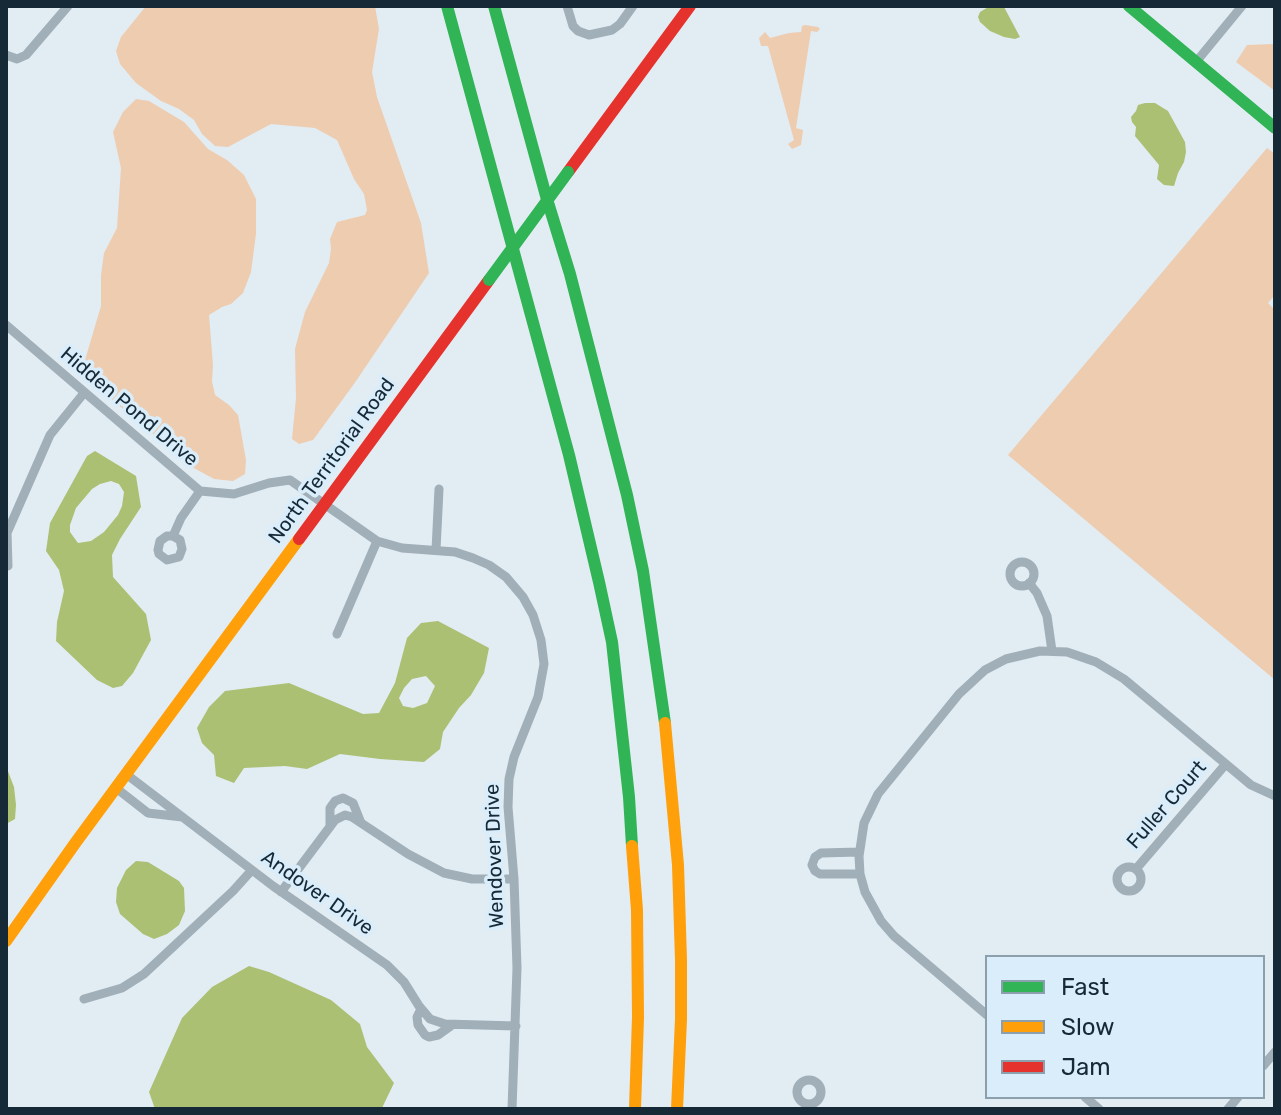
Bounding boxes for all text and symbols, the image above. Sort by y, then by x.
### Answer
street label: Hidden Pond Drive [55,342,203,472]
street label: North Territorial Road [264,374,400,548]
street label: Fuller Court [1122,756,1212,854]
street label: Wendover Drive [480,783,510,929]
street label: Andover Drive [256,846,378,940]
legend [985,955,1265,1099]
text: Fast [1061,973,1109,1001]
text: Slow [1061,1013,1114,1041]
text: Jam [1061,1053,1111,1081]

